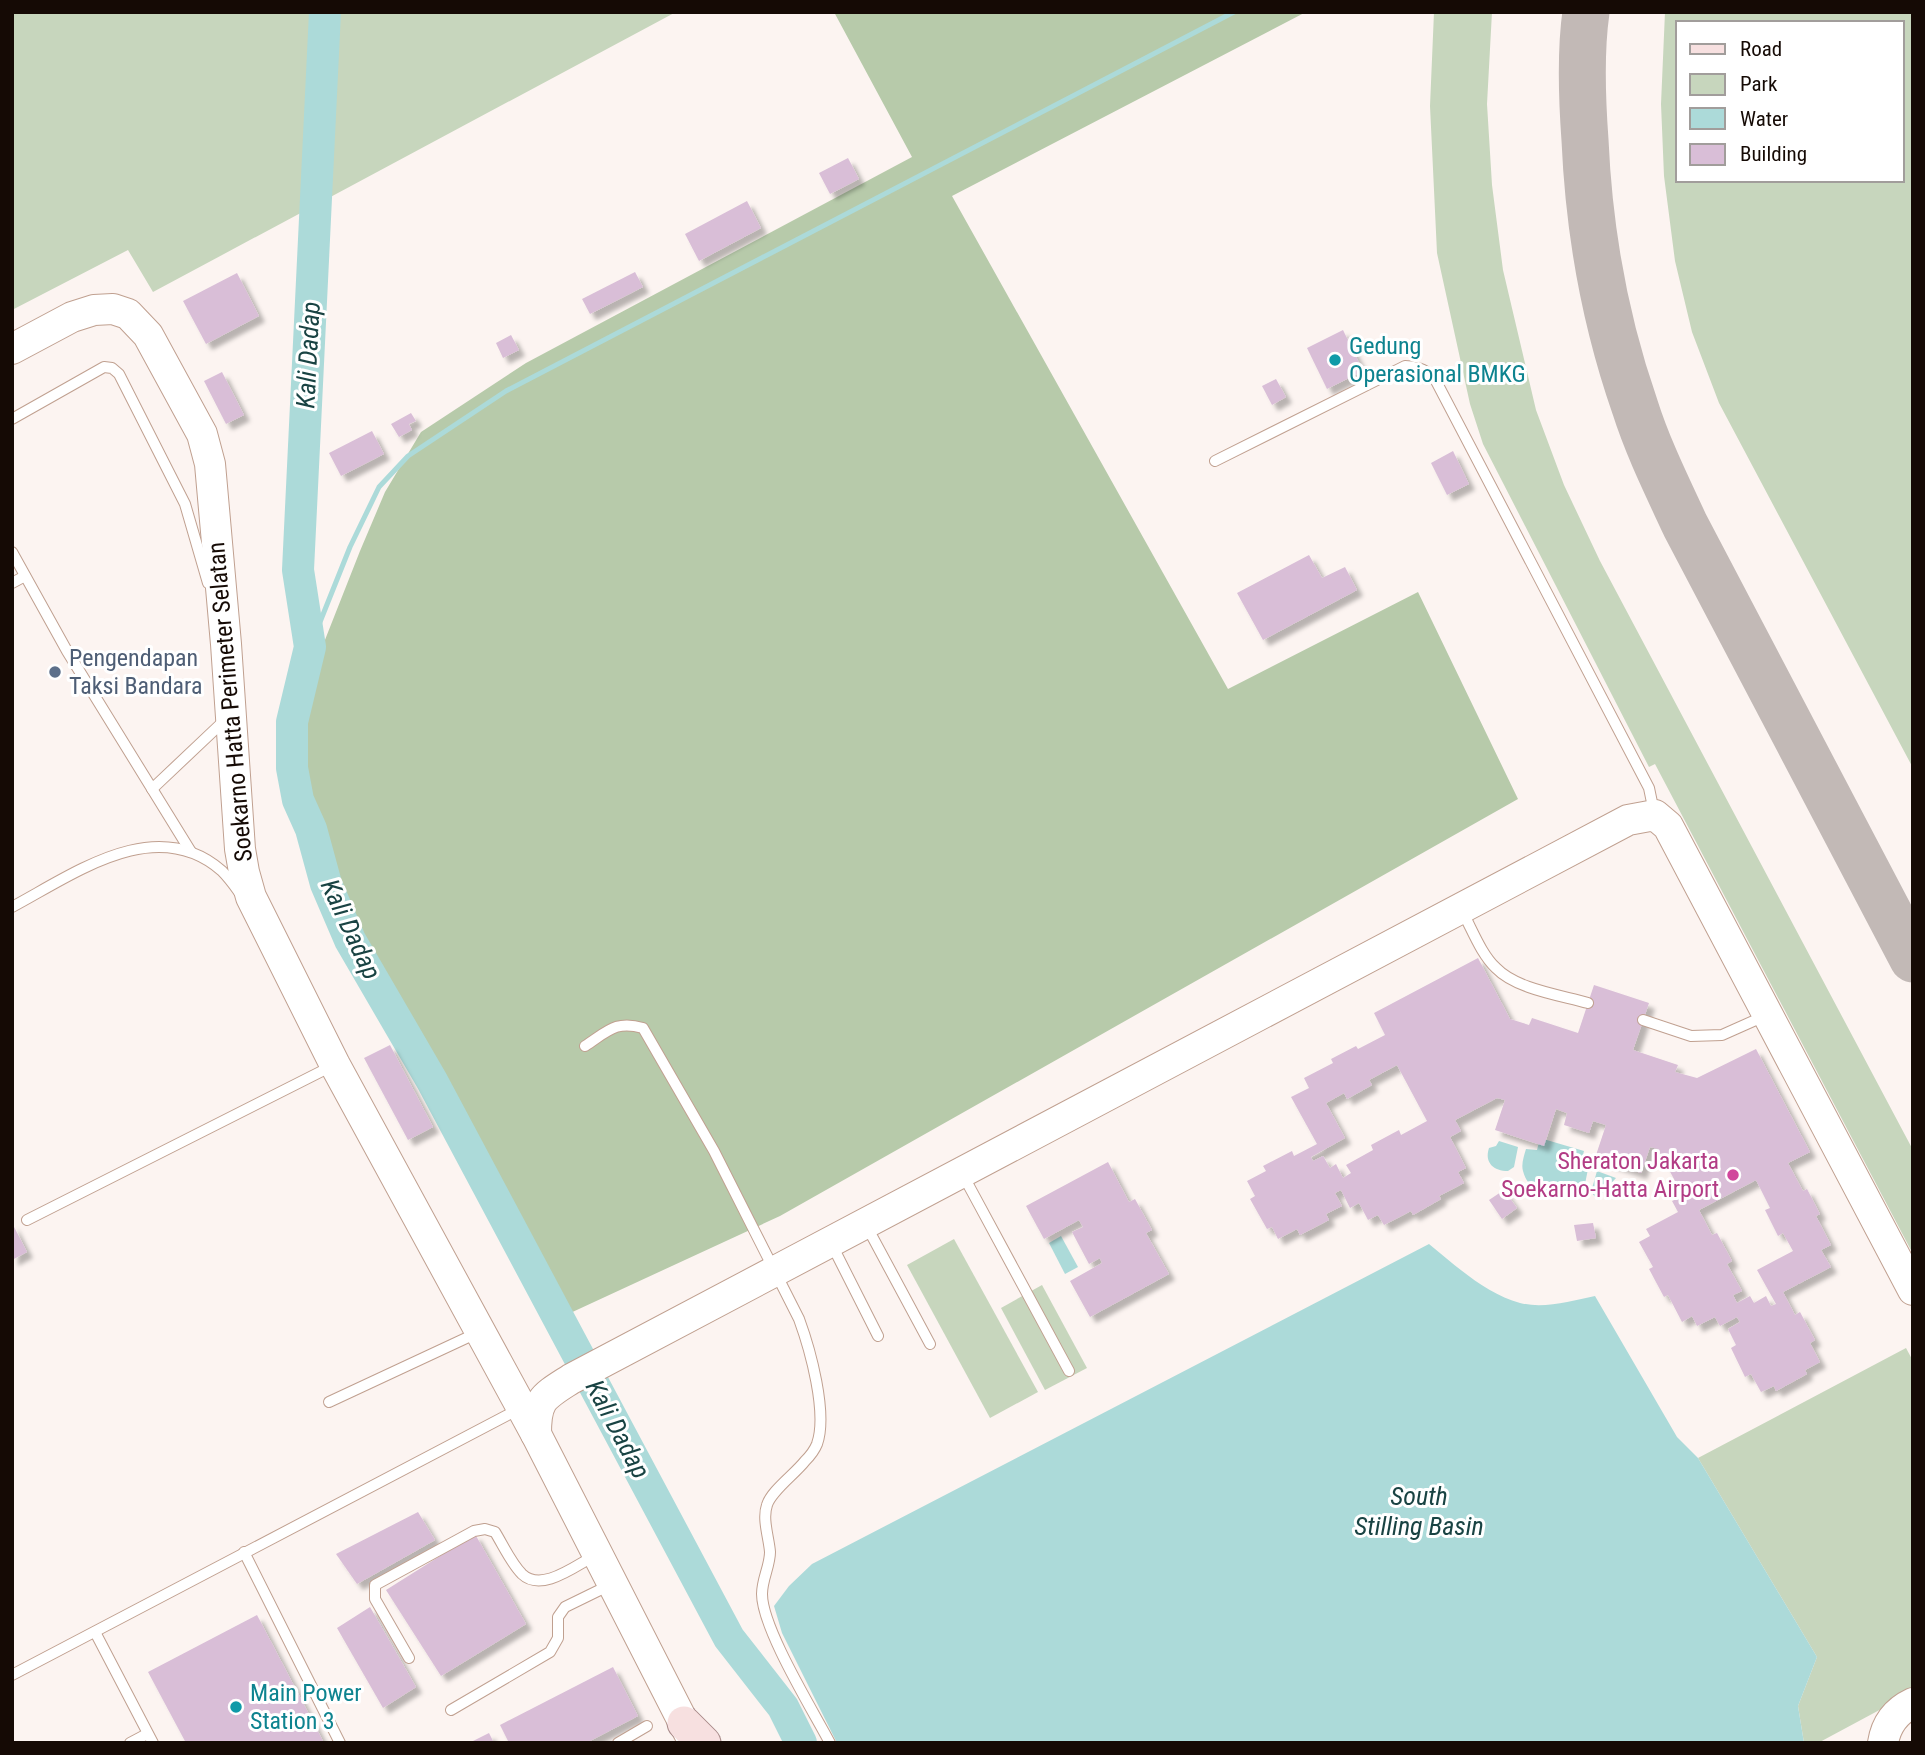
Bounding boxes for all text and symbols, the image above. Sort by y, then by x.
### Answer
legend [1676,21,1904,182]
text: Road [1740,37,1782,61]
text: Park [1740,72,1778,96]
text: Water [1740,107,1788,131]
text: Building [1740,142,1807,166]
water label: Kali Dadap [290,301,326,409]
place label: Gedung Operasional BMKG [1349,332,1526,388]
marker: Gedung Operasional BMKG [1327,352,1343,368]
street label: Soekarno Hatta Perimeter Selatan [202,541,258,863]
place label: Pengendapan Taksi Bandara [69,644,202,700]
marker: Pengendapan Taksi Bandara [47,664,63,680]
water label: Kali Dadap [315,874,387,984]
place label: Sheraton Jakarta Soekarno-Hatta Airport [1501,1147,1719,1203]
marker: Sheraton Jakarta Soekarno-Hatta Airport [1725,1167,1741,1183]
water label: Kali Dadap [580,1375,656,1483]
water label: South Stilling Basin [1354,1481,1484,1541]
place label: Main Power Station 3 [250,1679,362,1735]
marker: Main Power Station 3 [228,1699,244,1715]

